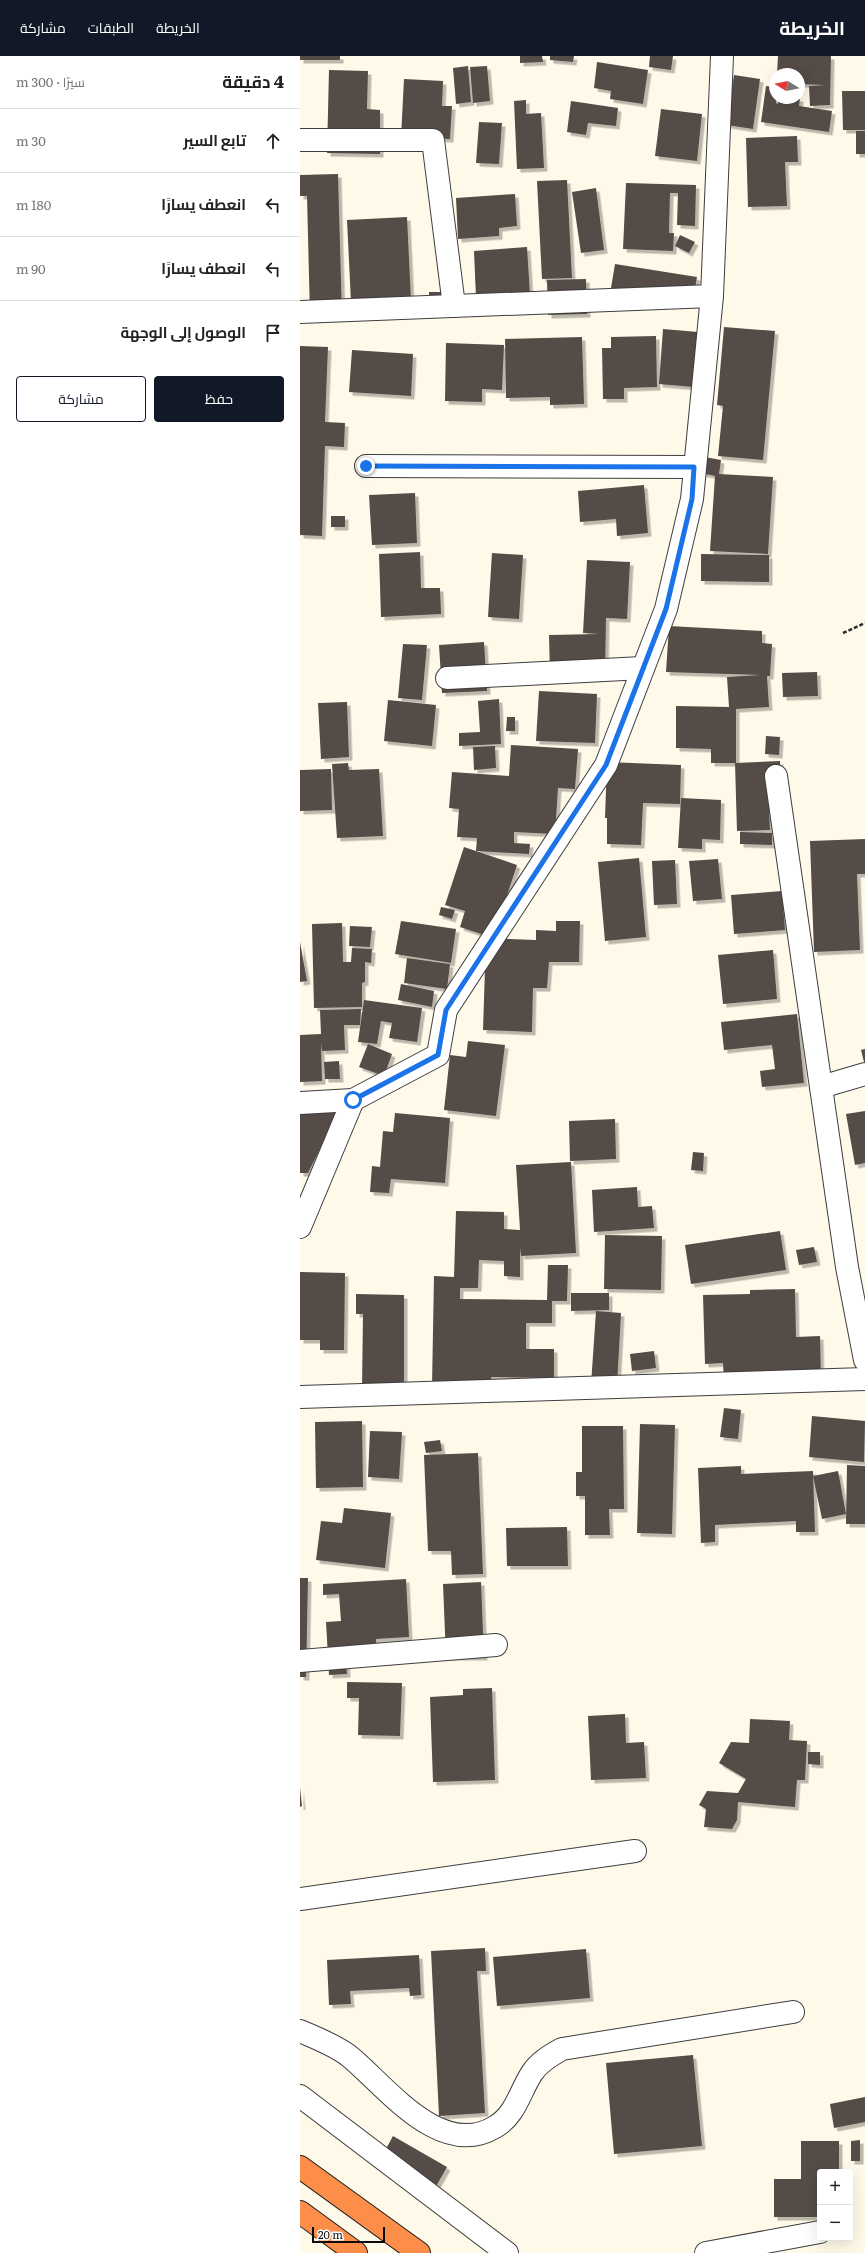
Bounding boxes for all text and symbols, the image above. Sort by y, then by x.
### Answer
text: الخريطة [779,13,845,41]
text: مشاركة [20,17,66,37]
text: الطبقات [88,17,134,37]
text: الخريطة [156,17,200,37]
text: 4 دقيقة [222,68,284,93]
north arrow [769,68,805,104]
text: سيرًا · 300 m [16,72,85,91]
text: تابع السير [183,128,246,151]
icon: ahead [262,130,284,152]
text: 30 m [16,131,46,150]
text: انعطف يسارًا [161,192,246,215]
icon: left [262,194,284,216]
text: 180 m [16,195,51,214]
text: انعطف يسارًا [161,256,246,279]
icon: left [262,258,284,280]
text: 90 m [16,259,46,278]
text: الوصول إلى الوجهة [120,320,246,343]
icon: arrive [262,322,284,344]
button: مشاركة [16,376,146,422]
button: حفظ [154,376,284,422]
route end [357,457,375,475]
route start [344,1091,362,1109]
map controls [817,2169,853,2241]
button: + [817,2169,853,2205]
button: − [817,2205,853,2241]
scale bar [312,2225,385,2244]
text: 20 m [318,2226,343,2242]

